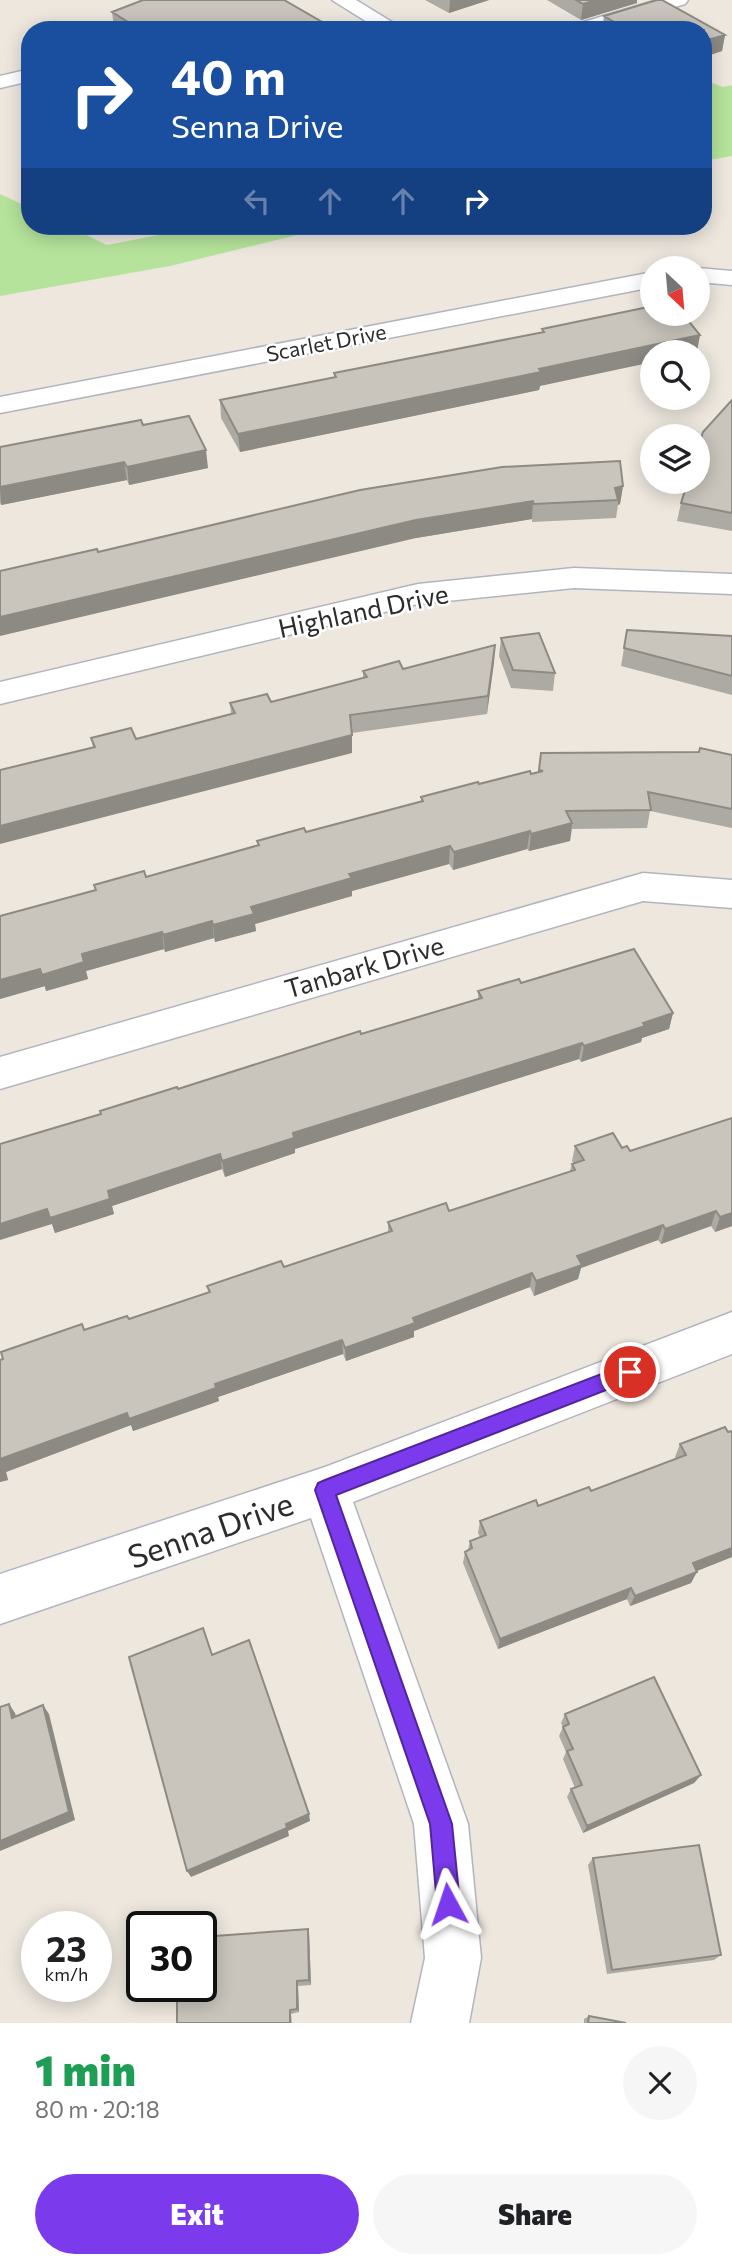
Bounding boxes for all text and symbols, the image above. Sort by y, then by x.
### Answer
text: 40 m [171,45,286,105]
icon: right [56,49,147,140]
text: Senna Drive [171,105,344,145]
icon: left [238,182,276,220]
icon: ahead [311,182,349,220]
icon: ahead [384,182,422,220]
icon: right [457,182,495,220]
north arrow [640,256,710,326]
map controls [640,256,710,494]
street label: Scarlet Drive [264,318,388,366]
button: search [640,340,710,410]
button: layers [640,424,710,494]
street label: Highland Drive [275,577,451,643]
street label: Tanbark Drive [281,928,447,1004]
pin [600,1342,660,1402]
icon: arrive [611,1353,649,1391]
street label: Senna Drive [122,1482,298,1576]
position arrow [411,1867,485,1941]
speed limit sign: 30 [126,1911,217,2002]
text: 23 [46,1926,87,1969]
text: km/h [45,1963,88,1985]
text: 1 min [35,2043,136,2095]
button: close [623,2046,697,2120]
text: 80 m · 20:18 [35,2095,160,2123]
button: Exit [35,2174,359,2254]
button: Share [373,2174,697,2254]

